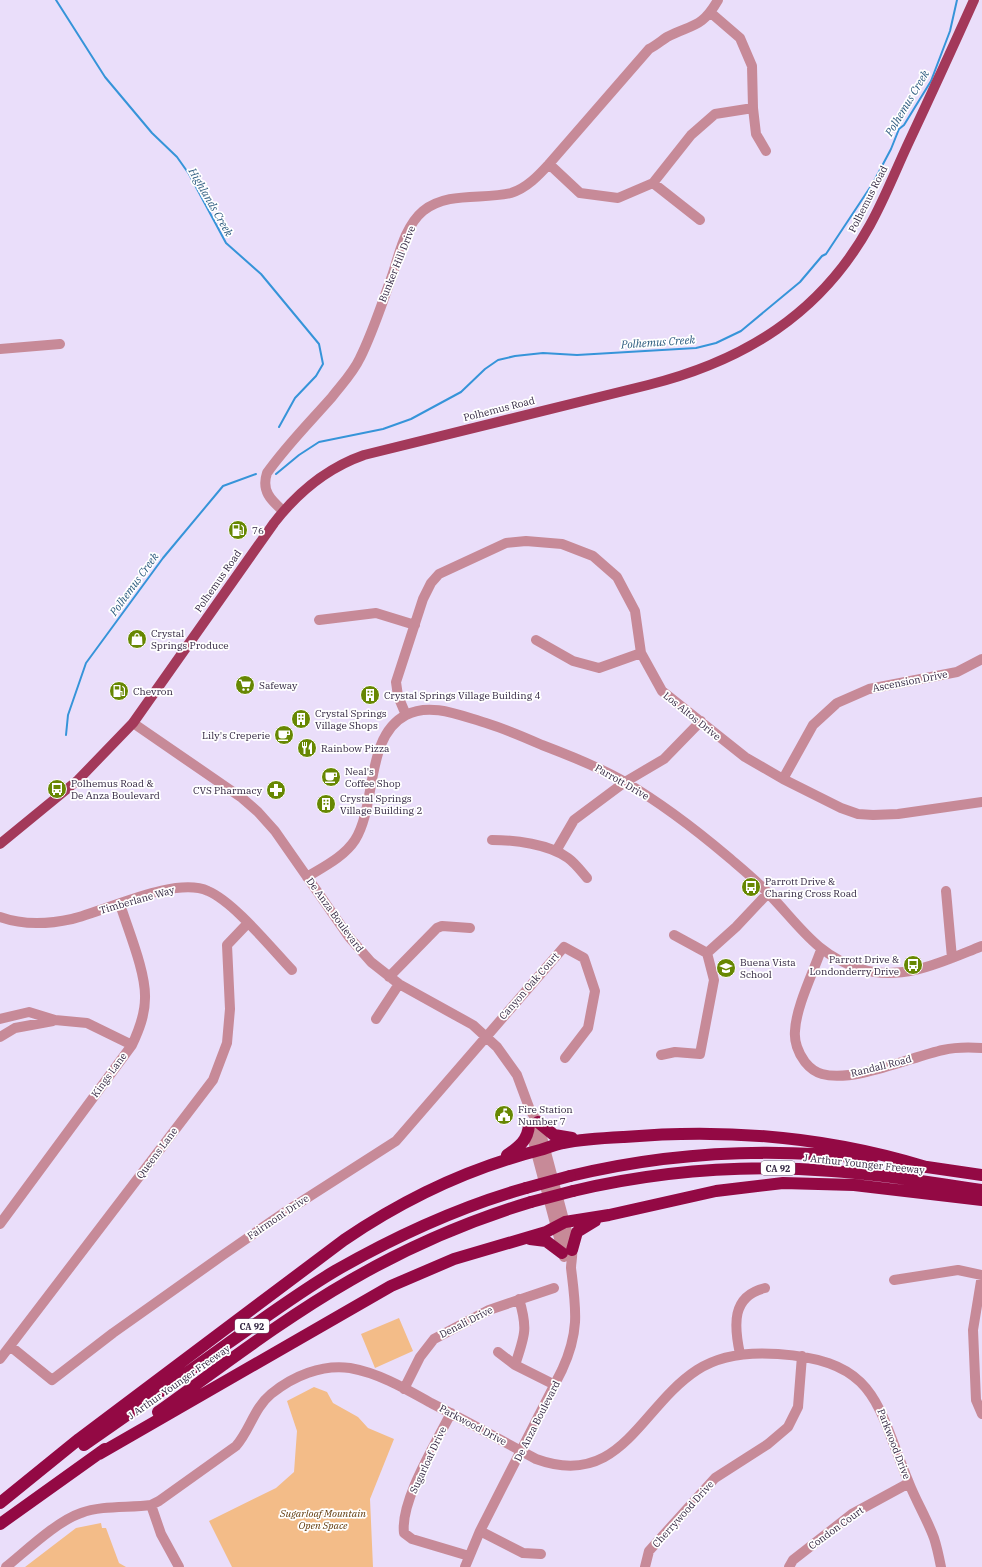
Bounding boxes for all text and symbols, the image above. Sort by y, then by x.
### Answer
water label: Polhemus Creek [881,67,932,139]
street label: Polhemus Road [846,163,890,235]
water label: Highlands Creek [185,164,236,239]
street label: Bunker Hill Drive [376,224,418,304]
water label: Polhemus Creek [619,332,696,352]
street label: Polhemus Road [462,394,536,424]
fuel station icon: 76 [227,519,249,541]
place label: 76 [252,524,264,537]
street label: Polhemus Road [192,547,244,615]
water label: Polhemus Creek [106,550,162,619]
place label: Crystal Springs Produce [151,627,229,652]
shop icon: Crystal Springs Produce [126,628,148,650]
street label: Ascension Drive [871,667,949,695]
supermarket icon: Safeway [234,674,256,696]
place label: Safeway [259,679,298,692]
fuel station icon: Chevron [108,680,130,702]
building icon: Crystal Springs Village Building 4 [359,684,381,706]
place label: Chevron [133,685,173,698]
place label: Crystal Springs Village Building 4 [384,689,540,702]
street label: Los Altos Drive [661,689,723,743]
place label: Crystal Springs Village Shops [315,707,387,732]
building icon: Crystal Springs Village Shops [290,708,312,730]
cafe icon: Lily's Creperie [273,724,295,746]
place label: Lily's Creperie [202,729,270,742]
restaurant icon: Rainbow Pizza [296,737,318,759]
place label: Rainbow Pizza [321,742,390,755]
street label: Parrott Drive [593,761,651,803]
place label: Neal's Coffee Shop [345,765,401,790]
cafe icon: Neal's Coffee Shop [320,766,342,788]
place label: Polhemus Road & De Anza Boulevard [71,777,160,802]
bus stop icon: Polhemus Road & De Anza Boulevard [46,778,68,800]
pharmacy icon: CVS Pharmacy [265,779,287,801]
place label: CVS Pharmacy [193,784,263,797]
place label: Crystal Springs Village Building 2 [340,792,422,817]
building icon: Crystal Springs Village Building 2 [315,793,337,815]
street label: De Anza Boulevard [304,875,366,955]
place label: Parrott Drive & Charing Cross Road [765,875,857,900]
bus stop icon: Parrott Drive & Charing Cross Road [740,876,762,898]
street label: Timberlane Way [98,883,177,917]
street label: Canyon Oak Court [496,949,562,1022]
place label: Parrott Drive & Londonderry Drive [809,953,899,978]
bus stop icon: Parrott Drive & Londonderry Drive [902,954,924,976]
place label: Buena Vista School [740,956,796,981]
school or university icon: Buena Vista School [715,957,737,979]
street label: Kings Lane [88,1050,130,1100]
street label: Randall Road [849,1052,913,1080]
place label: Fire Station Number 7 [518,1103,573,1128]
public building icon: Fire Station Number 7 [493,1104,515,1126]
street label: Queens Lane [134,1125,180,1181]
street label: J Arthur Younger Freeway [803,1151,926,1177]
road number: CA 92 [761,1161,795,1175]
street label: Fairmont Drive [245,1192,311,1242]
street label: Denali Drive [437,1303,495,1341]
road number: CA 92 [235,1319,269,1333]
street label: J Arthur Younger Freeway [125,1341,233,1422]
street label: De Anza Boulevard [511,1378,563,1464]
street label: Parkwood Drive [437,1402,509,1448]
street label: Parkwood Drive [875,1407,913,1481]
street label: Sugarloaf Drive [407,1424,449,1496]
street label: Cherrywood Drive [650,1478,716,1550]
street label: Condon Court [806,1503,867,1552]
park label: Sugarloaf Mountain Open Space [279,1507,366,1532]

